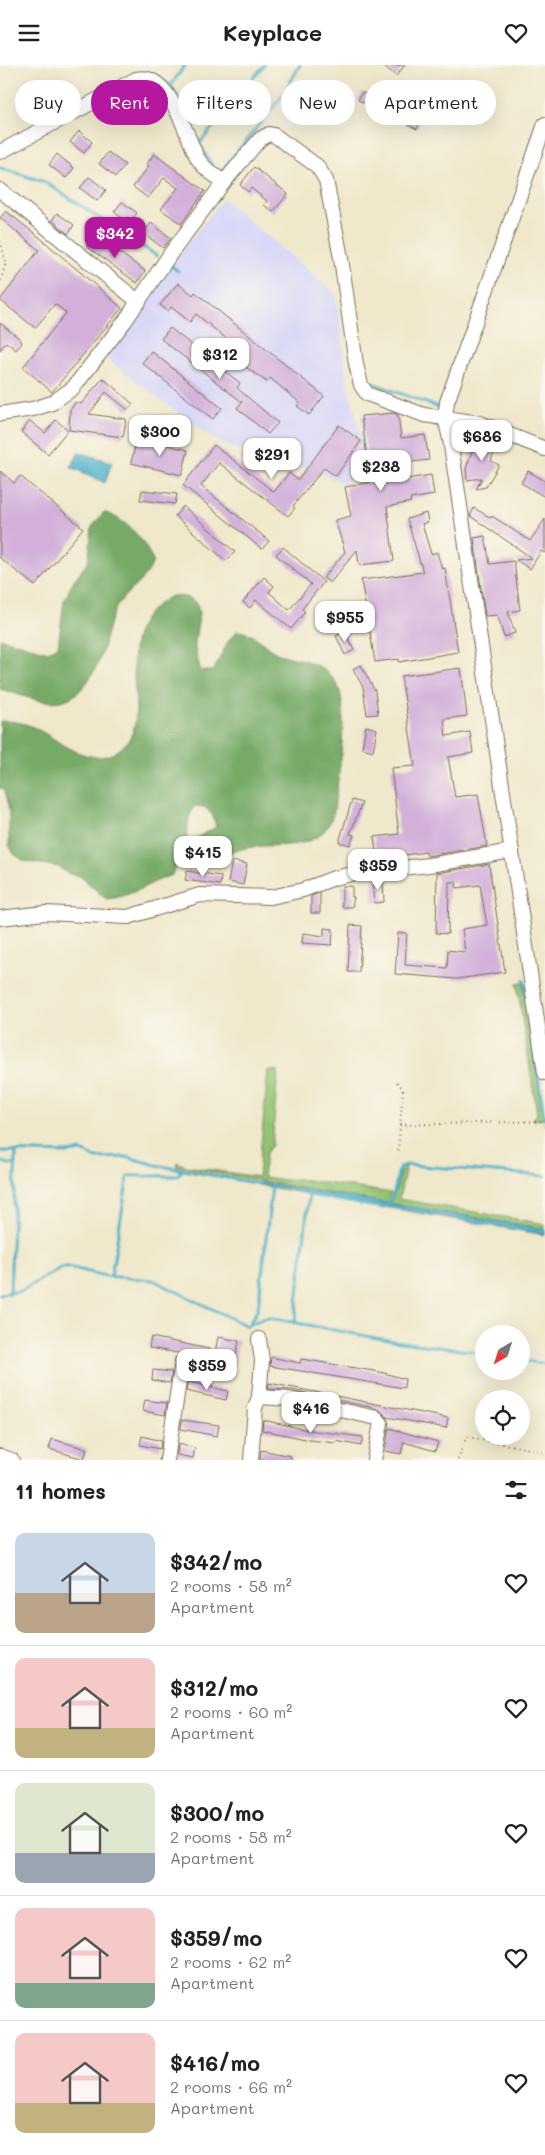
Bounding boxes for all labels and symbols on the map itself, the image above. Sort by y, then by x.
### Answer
pin: $342 [85,217,145,259]
pin: $312 [190,337,250,380]
pin: $300 [130,415,190,457]
pin: $686 [452,419,512,462]
pin: $291 [242,437,302,480]
pin: $238 [351,449,411,492]
pin: $955 [315,601,375,643]
pin: $415 [173,835,233,878]
pin: $359 [348,849,408,891]
north arrow [475,1325,530,1380]
pin: $359 [177,1349,237,1391]
pin: $416 [281,1391,341,1434]

